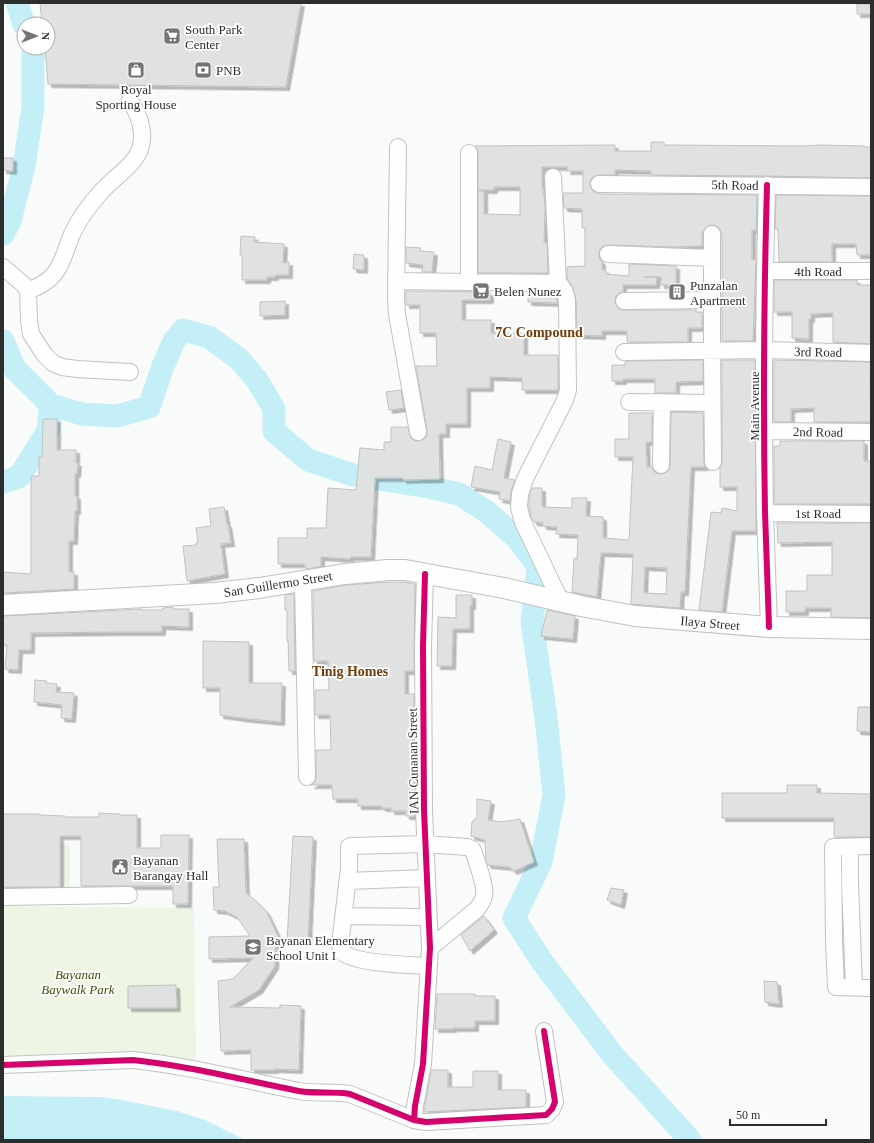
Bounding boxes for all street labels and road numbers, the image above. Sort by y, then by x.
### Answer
street label: 5th Road [711,177,759,193]
street label: 4th Road [794,264,842,279]
street label: 3rd Road [794,344,843,360]
street label: Main Avenue [747,371,762,441]
street label: 2nd Road [793,424,844,440]
street label: 1st Road [795,506,841,521]
street label: San Guillermo Street [223,568,334,600]
street label: Ilaya Street [680,613,741,633]
street label: IAN Cunanan Street [405,707,421,814]

